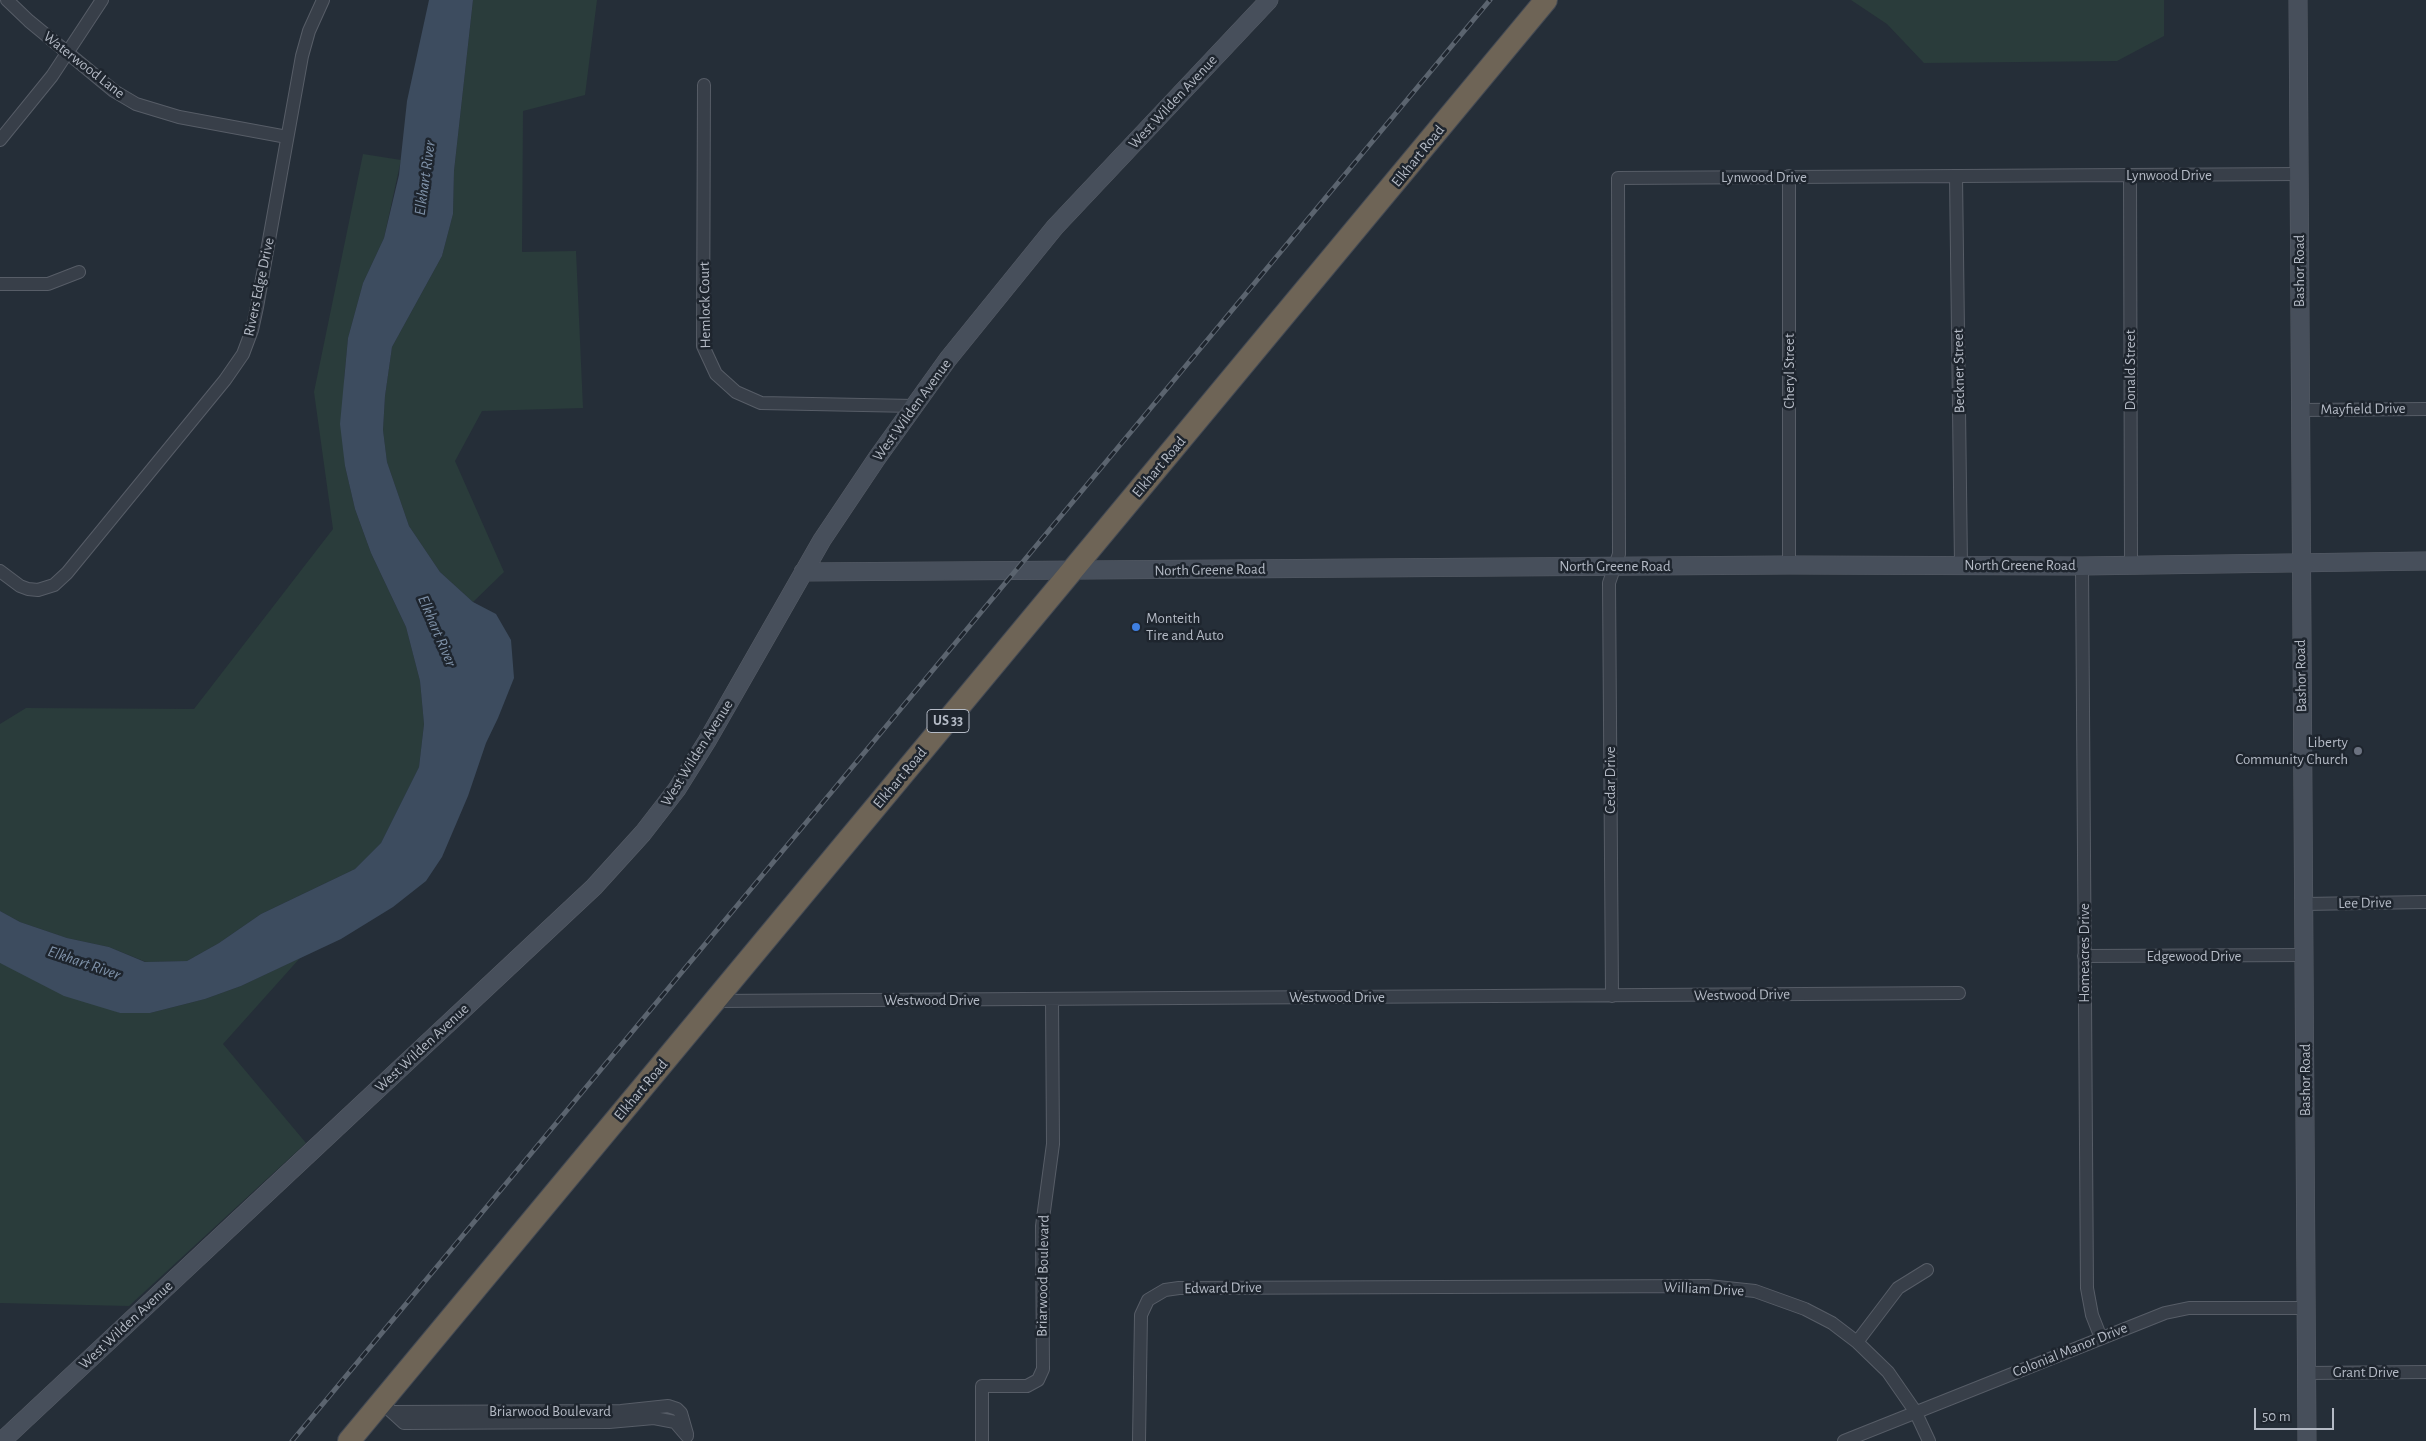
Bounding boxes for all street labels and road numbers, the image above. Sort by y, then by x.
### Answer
street label: Waterwood Lane [40,28,128,102]
street label: West Wilden Avenue [1125,51,1221,153]
street label: Elkhart Road [1388,121,1448,191]
street label: Lynwood Drive [2126,166,2212,184]
street label: Lynwood Drive [1721,168,1807,186]
street label: Bashor Road [2290,235,2308,307]
street label: Rivers Edge Drive [240,236,278,338]
street label: Hemlock Court [695,261,715,349]
street label: Beckner Street [1949,328,1969,414]
street label: Donald Street [2121,330,2139,410]
street label: Cheryl Street [1780,333,1798,409]
street label: West Wilden Avenue [869,355,955,465]
street label: Mayfield Drive [2320,399,2406,419]
street label: Elkhart Road [1128,433,1190,501]
street label: North Greene Road [1964,556,2076,574]
street label: North Greene Road [1559,557,1671,575]
street label: North Greene Road [1154,560,1266,580]
street label: Bashor Road [2291,639,2311,713]
street label: West Wilden Avenue [657,697,737,809]
road number: US 33 [927,709,969,732]
street label: Elkhart Road [869,744,931,812]
street label: Cedar Drive [1601,746,1619,814]
street label: Lee Drive [2338,894,2392,912]
street label: Homeacres Drive [2075,903,2093,1003]
street label: Edgewood Drive [2147,947,2241,965]
street label: Westwood Drive [1694,985,1790,1005]
street label: Westwood Drive [1289,988,1385,1006]
street label: Westwood Drive [884,991,980,1009]
street label: West Wilden Avenue [371,1000,473,1096]
street label: Bashor Road [2296,1044,2314,1116]
street label: Elkhart Road [610,1056,672,1124]
street label: Briarwood Boulevard [1033,1215,1053,1337]
street label: West Wilden Avenue [75,1277,177,1373]
street label: Edward Drive [1184,1278,1262,1298]
street label: William Drive [1663,1278,1745,1300]
street label: Colonial Manor Drive [2010,1319,2130,1381]
street label: Grant Drive [2333,1363,2399,1381]
street label: Briarwood Boulevard [489,1402,611,1420]

